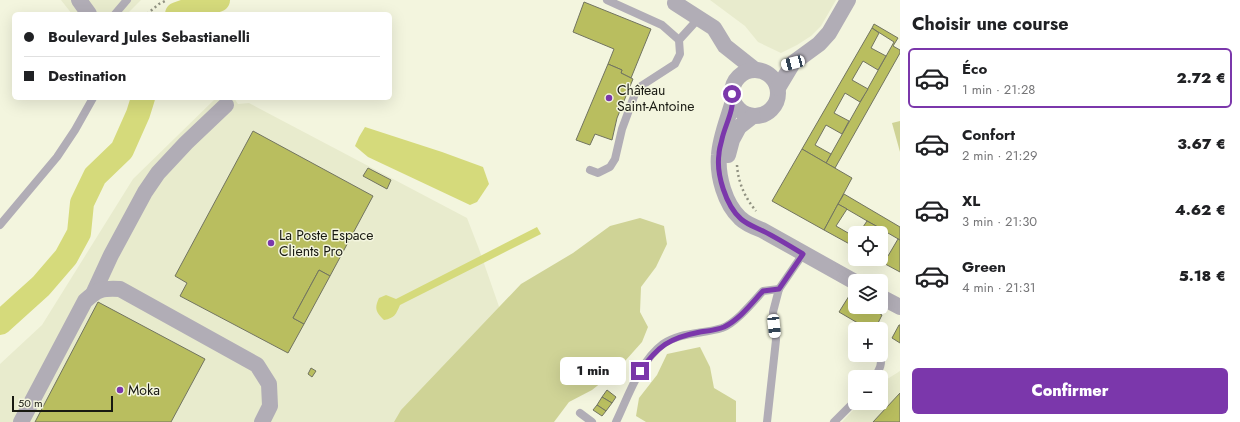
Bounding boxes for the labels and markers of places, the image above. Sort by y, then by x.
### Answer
place label: Château Saint-Antoine [617,80,695,116]
marker: Château Saint-Antoine [604,93,614,103]
place label: La Poste Espace Clients Pro [279,225,374,261]
marker: La Poste Espace Clients Pro [266,238,276,248]
place label: Moka [128,380,160,400]
marker: Moka [115,385,125,395]

